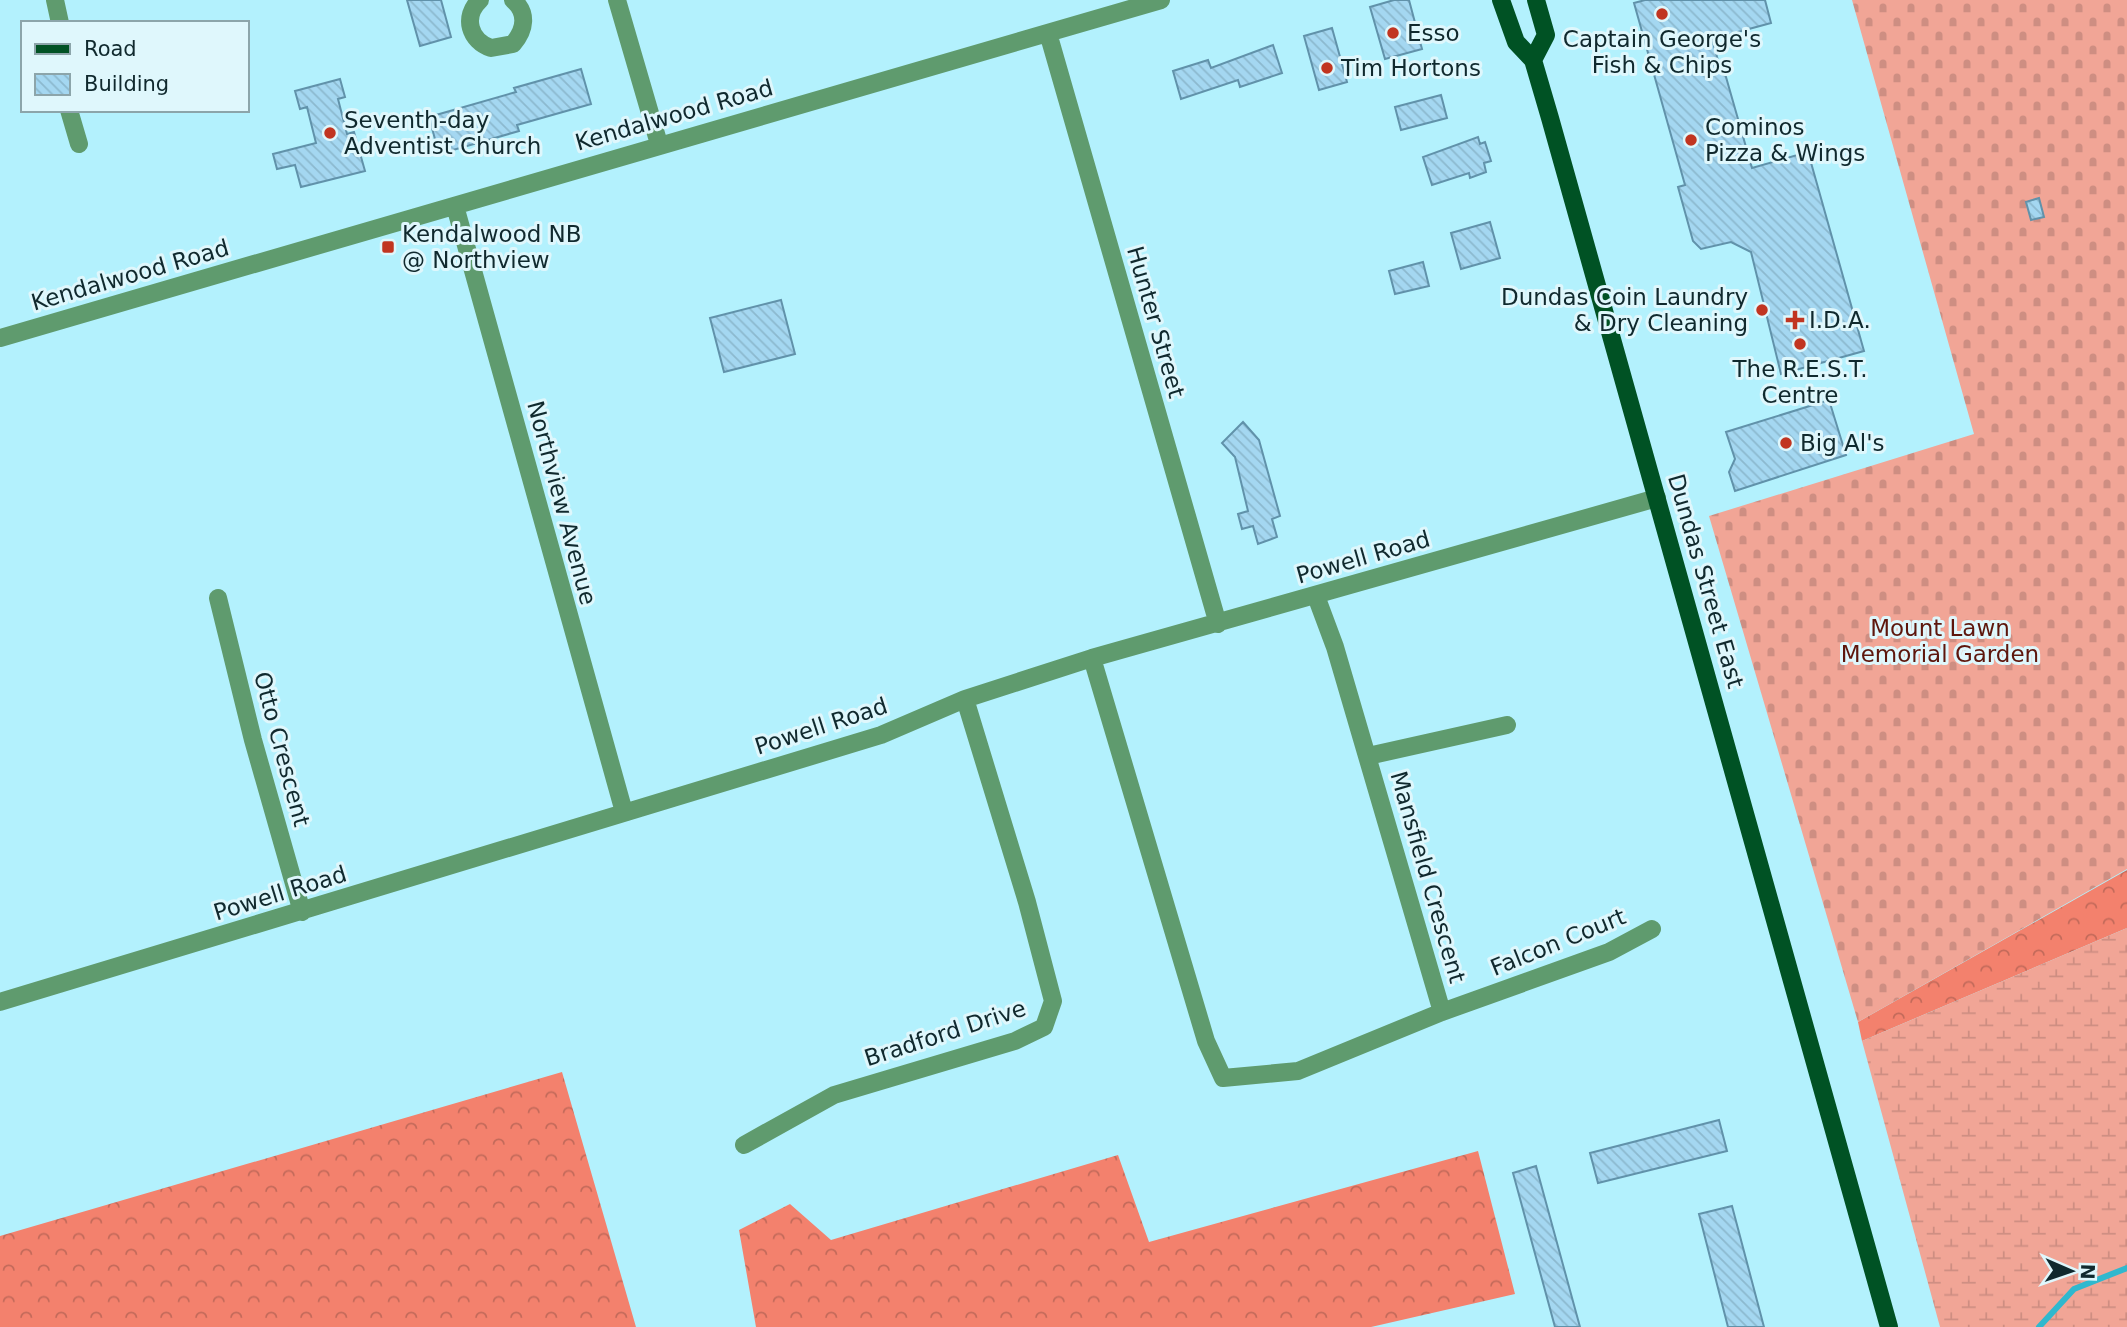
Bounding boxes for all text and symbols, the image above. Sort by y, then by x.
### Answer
marker: Captain George's Fish & Chips [1654,6,1670,22]
place label: Esso [1407,20,1460,46]
legend [21,21,248,112]
marker: Esso [1385,25,1401,41]
place label: Captain George's Fish & Chips [1563,26,1761,78]
text: Road [84,37,137,61]
place label: Tim Hortons [1340,55,1481,81]
marker: Tim Hortons [1319,60,1335,76]
text: Building [84,72,169,96]
street label: Kendalwood Road [572,74,776,156]
place label: Seventh-day Adventist Church [344,107,541,159]
place label: Cominos Pizza & Wings [1705,114,1865,166]
marker: Seventh-day Adventist Church [322,125,338,141]
marker: Cominos Pizza & Wings [1683,132,1699,148]
place label: Kendalwood NB @ Northview [402,221,582,273]
street label: Kendalwood Road [28,234,232,316]
marker: Kendalwood NB @ Northview [380,239,396,255]
street label: Hunter Street [1122,243,1190,401]
place label: Dundas Coin Laundry & Dry Cleaning [1501,284,1748,336]
marker: Dundas Coin Laundry & Dry Cleaning [1754,302,1770,318]
place label: I.D.A. [1809,307,1871,333]
marker: I.D.A. [1787,312,1803,328]
marker: The R.E.S.T. Centre [1792,336,1808,352]
place label: The R.E.S.T. Centre [1732,356,1867,408]
street label: Northview Avenue [522,398,602,608]
place label: Big Al's [1800,430,1885,456]
marker: Big Al's [1778,435,1794,451]
street label: Dundas Street East [1663,471,1749,691]
street label: Powell Road [1293,525,1433,589]
park label: Mount Lawn Memorial Garden [1841,615,2039,667]
street label: Otto Crescent [249,669,315,829]
street label: Powell Road [751,692,891,760]
street label: Mansfield Crescent [1385,768,1471,986]
street label: Powell Road [210,860,350,926]
street label: Falcon Court [1487,903,1629,981]
street label: Bradford Drive [861,995,1029,1071]
north arrow [2036,1236,2106,1306]
text: N [2077,1263,2099,1280]

